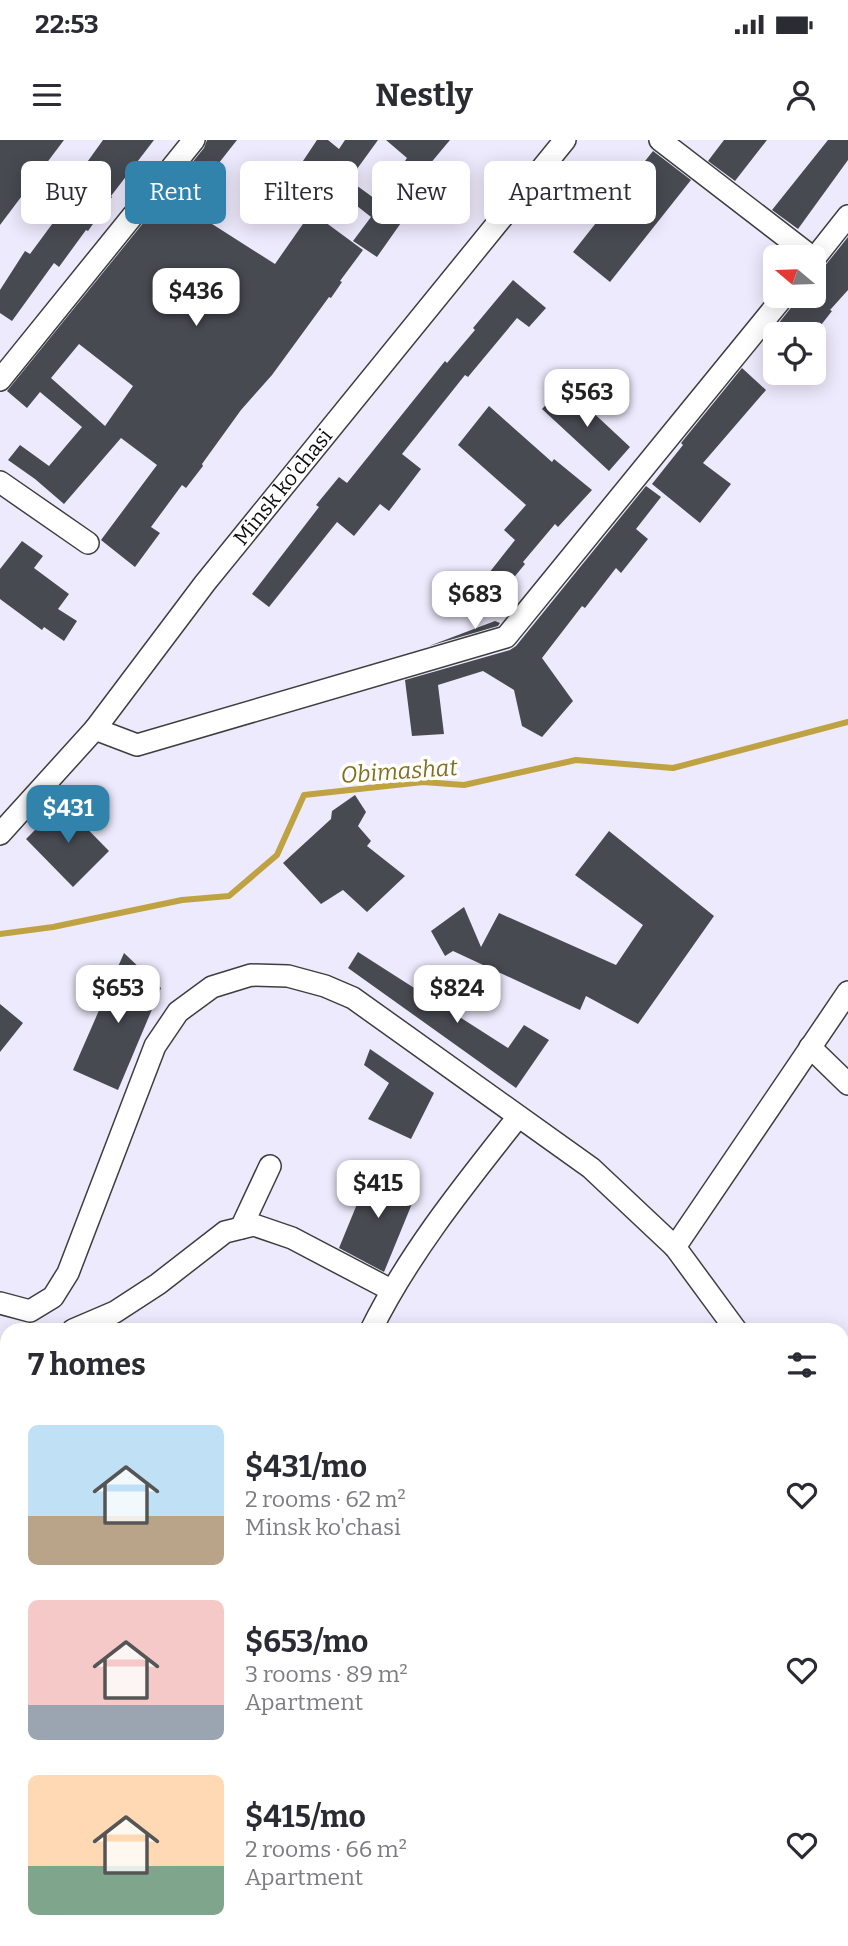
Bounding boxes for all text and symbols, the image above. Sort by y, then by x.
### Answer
text: 22:53 [35,9,99,40]
icon: menu [28,76,66,114]
text: Nestly [375,76,473,114]
icon: person [782,76,820,114]
chip: Buy [21,161,111,224]
chip: Rent [125,161,226,224]
chip: Filters [240,161,358,224]
chip: New [372,161,470,224]
chip: Apartment [484,161,656,224]
north arrow [763,245,826,308]
map controls [763,245,826,385]
pin: $436 [155,268,237,328]
text: $436 [169,277,223,305]
button: locate [763,322,826,385]
pin: $563 [546,370,628,429]
text: $563 [560,378,614,406]
street label: Minsk ko'chasi [228,424,338,551]
pin: $683 [434,572,516,631]
text: $683 [448,580,502,608]
water label: Obimashat [340,753,459,789]
pin: $431 [27,786,109,845]
text: $431 [42,794,94,822]
pin: $653 [77,966,159,1025]
pin: $824 [416,966,498,1025]
text: $653 [92,974,144,1002]
text: $824 [430,974,484,1002]
pin: $415 [337,1160,419,1220]
text: $415 [353,1169,403,1197]
icon: filters [783,1346,821,1384]
text: 7 homes [28,1347,146,1383]
text: $431/mo [245,1449,367,1485]
icon: home [84,1453,168,1537]
icon: heart [783,1476,821,1514]
text: 2 rooms · 62 m² [245,1485,406,1513]
text: Minsk ko'chasi [245,1513,401,1541]
text: $653/mo [245,1624,368,1660]
icon: home [84,1628,168,1712]
icon: heart [783,1651,821,1689]
text: 3 rooms · 89 m² [245,1660,408,1688]
text: Apartment [245,1688,363,1716]
text: $415/mo [245,1799,366,1835]
icon: home [84,1803,168,1887]
icon: heart [783,1826,821,1864]
text: 2 rooms · 66 m² [245,1835,407,1863]
text: Apartment [245,1863,363,1891]

